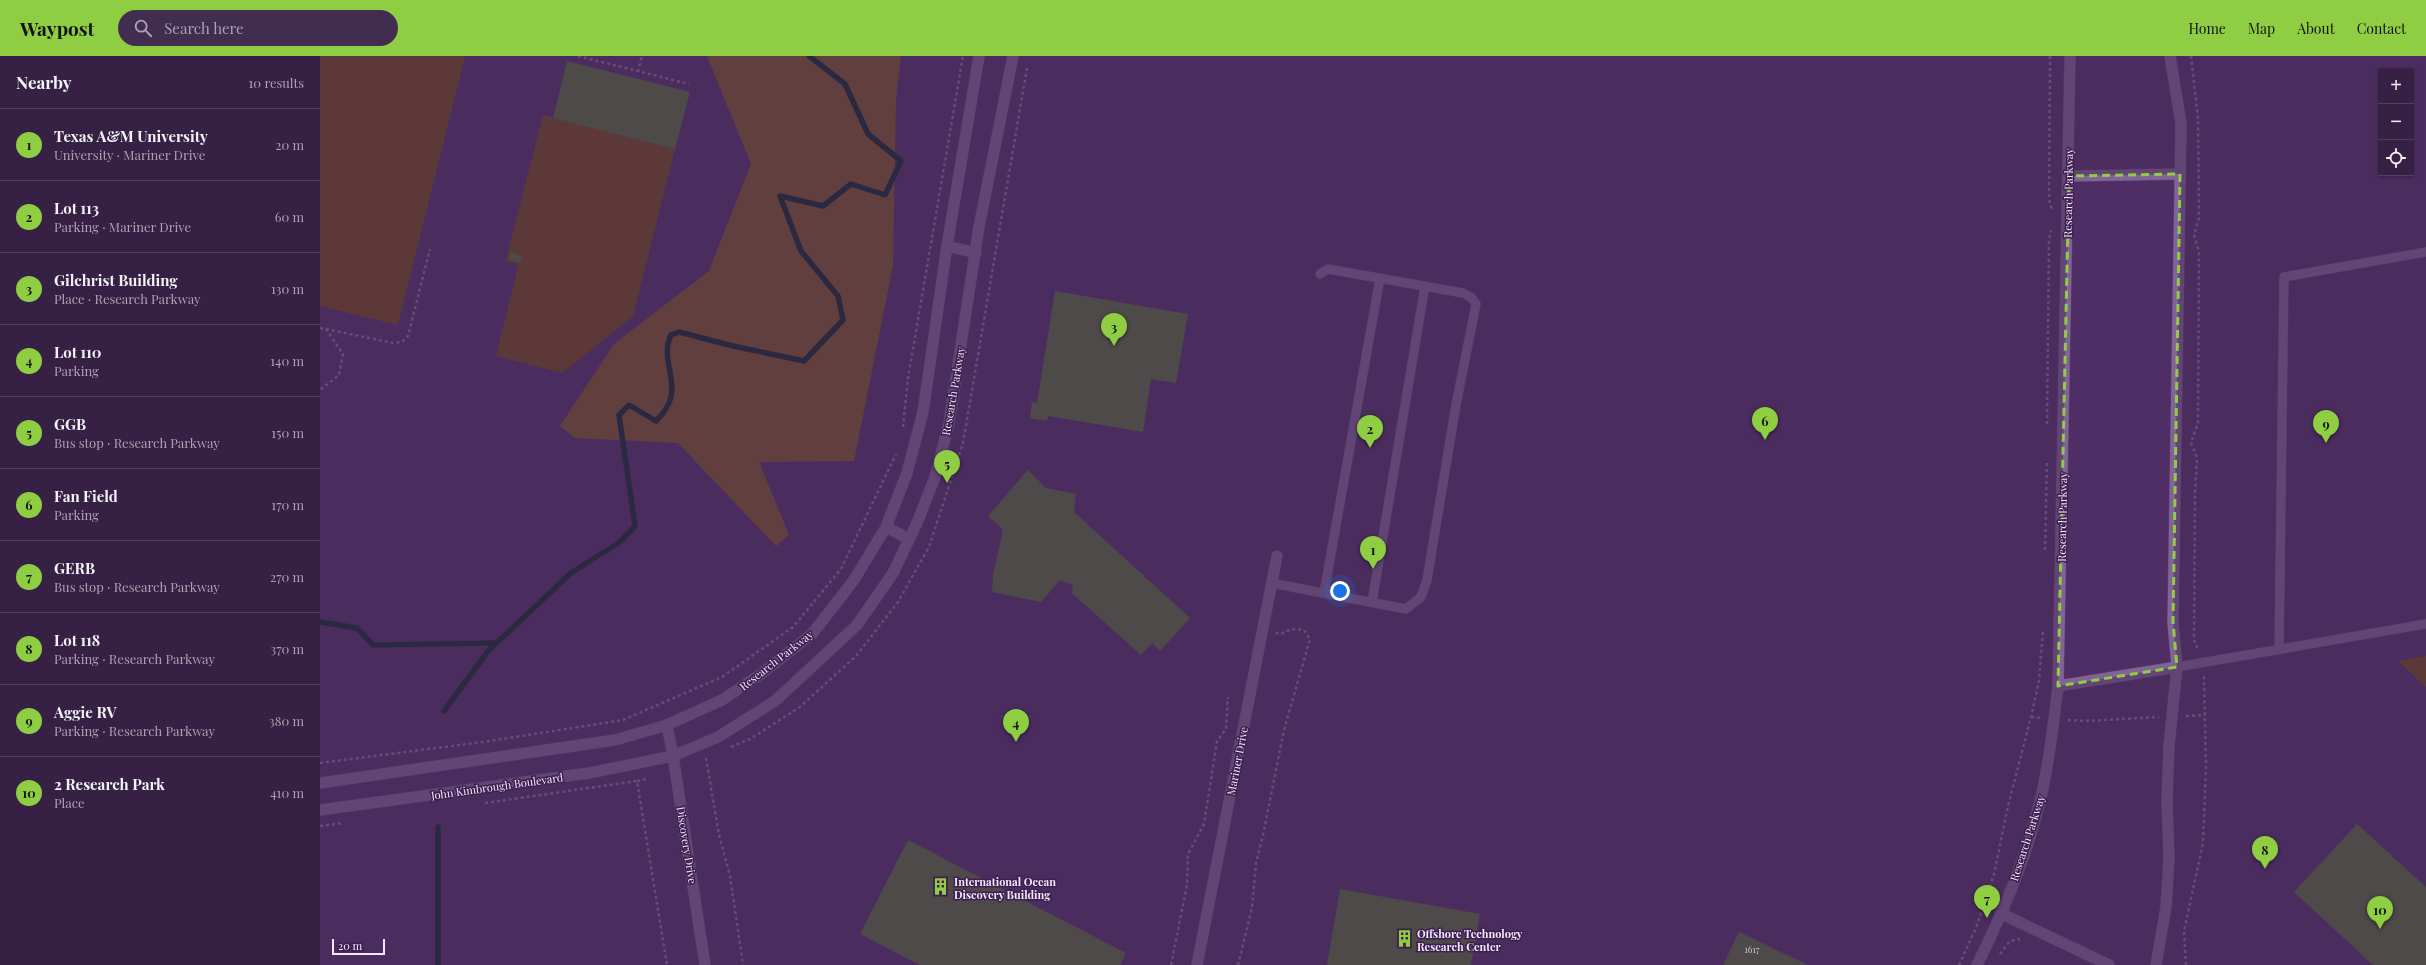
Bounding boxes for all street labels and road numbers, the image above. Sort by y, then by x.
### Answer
street label: Research Parkway [2060,148,2076,238]
street label: Research Parkway [938,345,968,437]
street label: Research Parkway [2054,472,2070,562]
street label: Research Parkway [736,626,816,694]
street label: Mariner Drive [1223,725,1251,797]
street label: John Kimbrough Boulevard [429,769,565,803]
street label: Research Parkway [2006,793,2048,883]
street label: Discovery Drive [673,805,701,885]

